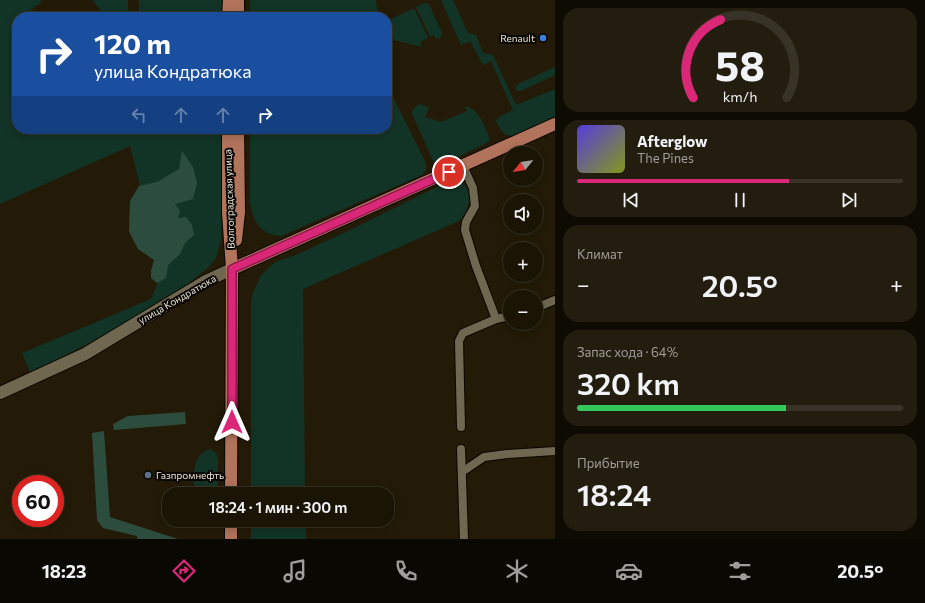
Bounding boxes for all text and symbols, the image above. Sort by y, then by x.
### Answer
text: 120 m [94,26,171,60]
icon: right [28,28,80,80]
place label: Renault [500,32,535,44]
marker: Renault [538,33,548,43]
text: 58 [715,39,765,90]
text: улица Кондратюка [94,60,252,82]
text: km/h [723,87,757,105]
icon: left [128,104,150,126]
icon: ahead [170,104,192,126]
icon: ahead [212,104,234,126]
icon: right [254,104,276,126]
text: Afterglow [637,132,707,150]
north arrow [503,146,543,186]
map controls [503,146,543,330]
street label: Волгоградская улица [221,149,237,249]
text: The Pines [637,150,694,166]
pin [432,155,466,189]
icon: arrive [438,161,460,183]
icon: previous [620,189,642,211]
icon: pause [729,189,751,211]
icon: next [838,189,860,211]
button: sound [503,194,543,234]
button: + [503,242,543,282]
text: Климат [577,246,623,262]
text: 20.5° [702,266,778,303]
text: − [577,271,590,298]
text: + [890,271,903,298]
street label: улица Кондратюка [136,272,218,326]
button: − [503,290,543,330]
text: Запас хода · 64% [577,344,678,360]
text: 320 km [577,364,680,401]
position arrow [211,401,253,443]
text: Прибытие [577,455,640,471]
place label: Газпромнефть [156,469,224,481]
marker: Газпромнефть [143,470,153,480]
speed limit sign: 60 [12,475,64,527]
text: 18:24 [577,475,651,512]
text: 18:24 · 1 мин · 300 m [209,498,347,516]
icon: directions [170,557,198,585]
icon: music [281,557,309,585]
icon: phone [392,557,420,585]
icon: climate [503,557,531,585]
icon: car [615,557,643,585]
icon: filters [726,557,754,585]
text: 18:23 [42,560,86,582]
text: 20.5° [837,560,883,582]

